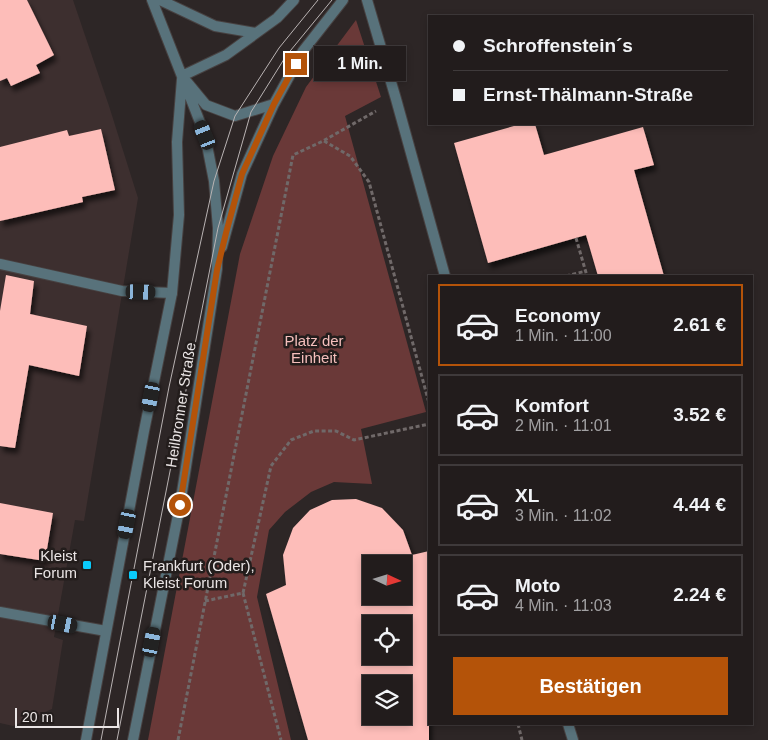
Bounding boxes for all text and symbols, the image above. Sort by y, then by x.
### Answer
text: Schroffenstein´s [483,35,633,56]
callout: 1 Min. [314,46,406,82]
route end [285,53,307,75]
text: 1 Min. [337,55,383,72]
text: Ernst-Thälmann-Straße [483,84,693,105]
car [192,118,217,152]
car [125,284,156,300]
icon: car [455,303,500,348]
text: Economy [515,305,601,326]
text: 2.61 € [673,314,726,335]
text: 1 Min. · 11:00 [515,327,612,344]
park label: Platz der Einheit [284,332,344,366]
street label: Heilbronner Straße [162,341,199,469]
car [140,381,161,413]
icon: car [455,393,500,438]
text: Komfort [515,395,589,416]
text: 3.52 € [673,404,726,425]
text: 2 Min. · 11:01 [515,417,612,434]
icon: car [455,483,500,528]
text: XL [515,485,539,506]
route start [169,494,191,516]
text: 4.44 € [673,494,726,515]
text: 3 Min. · 11:02 [515,507,612,524]
car [116,508,137,540]
place label: Kleist Forum [34,547,78,581]
north arrow [362,555,412,605]
map controls [362,555,412,725]
place label: Frankfurt (Oder), Kleist Forum [143,557,255,591]
marker: Kleist Forum [81,559,93,571]
marker: Frankfurt (Oder), Kleist Forum [127,569,139,581]
icon: car [455,573,500,618]
text: Moto [515,575,560,596]
text: 2.24 € [673,584,726,605]
text: 4 Min. · 11:03 [515,597,612,614]
car [46,614,79,634]
button: locate [362,615,412,665]
car [141,626,162,658]
button: Bestätigen [453,657,728,715]
button: layers [362,675,412,725]
scale bar [15,705,119,728]
text: 20 m [22,709,53,725]

